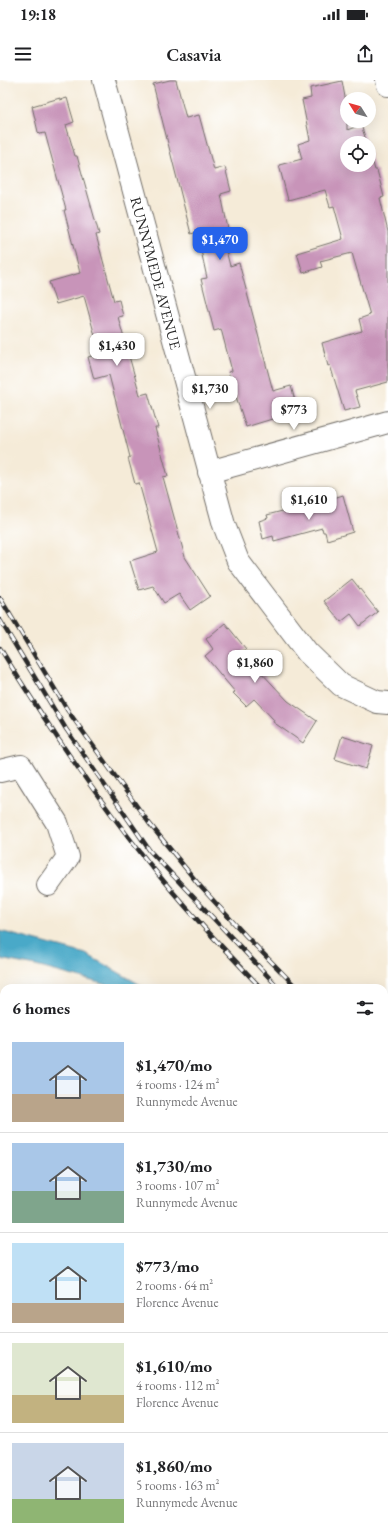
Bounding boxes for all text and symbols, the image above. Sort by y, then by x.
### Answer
text: 19:18 [20,5,56,24]
icon: menu [12,43,34,65]
text: Casavia [167,43,221,66]
icon: share [354,43,376,65]
north arrow [340,92,376,128]
map controls [340,92,376,172]
button: locate [340,136,376,172]
street label: RUNNYMEDE AVENUE [126,195,186,352]
pin: $1,470 [187,227,253,261]
text: $1,470 [202,231,238,248]
pin: $1,430 [84,333,150,367]
text: $1,430 [99,337,135,354]
pin: $1,730 [177,376,243,410]
text: $1,730 [192,380,228,397]
pin: $773 [270,397,318,431]
text: $773 [281,401,307,418]
pin: $1,610 [276,487,342,521]
text: $1,610 [291,491,327,508]
pin: $1,860 [222,650,288,684]
text: $1,860 [237,654,273,671]
text: 6 homes [12,997,70,1019]
icon: filters [354,997,376,1019]
text: $1,470/mo [136,1054,212,1076]
icon: home [44,1058,92,1106]
text: 4 rooms · 124 m² [136,1076,220,1093]
text: Runnymede Avenue [136,1093,238,1110]
text: $1,730/mo [136,1155,212,1177]
icon: home [44,1159,92,1207]
text: 3 rooms · 107 m² [136,1177,220,1194]
text: Runnymede Avenue [136,1194,238,1211]
text: $773/mo [136,1255,199,1277]
icon: home [44,1259,92,1307]
text: 2 rooms · 64 m² [136,1277,213,1294]
text: Florence Avenue [136,1294,219,1311]
text: $1,610/mo [136,1355,212,1377]
icon: home [44,1359,92,1407]
text: 4 rooms · 112 m² [136,1377,220,1394]
text: Florence Avenue [136,1394,219,1411]
text: $1,860/mo [136,1455,212,1477]
icon: home [44,1459,92,1507]
text: 5 rooms · 163 m² [136,1477,220,1494]
text: Runnymede Avenue [136,1494,238,1511]

